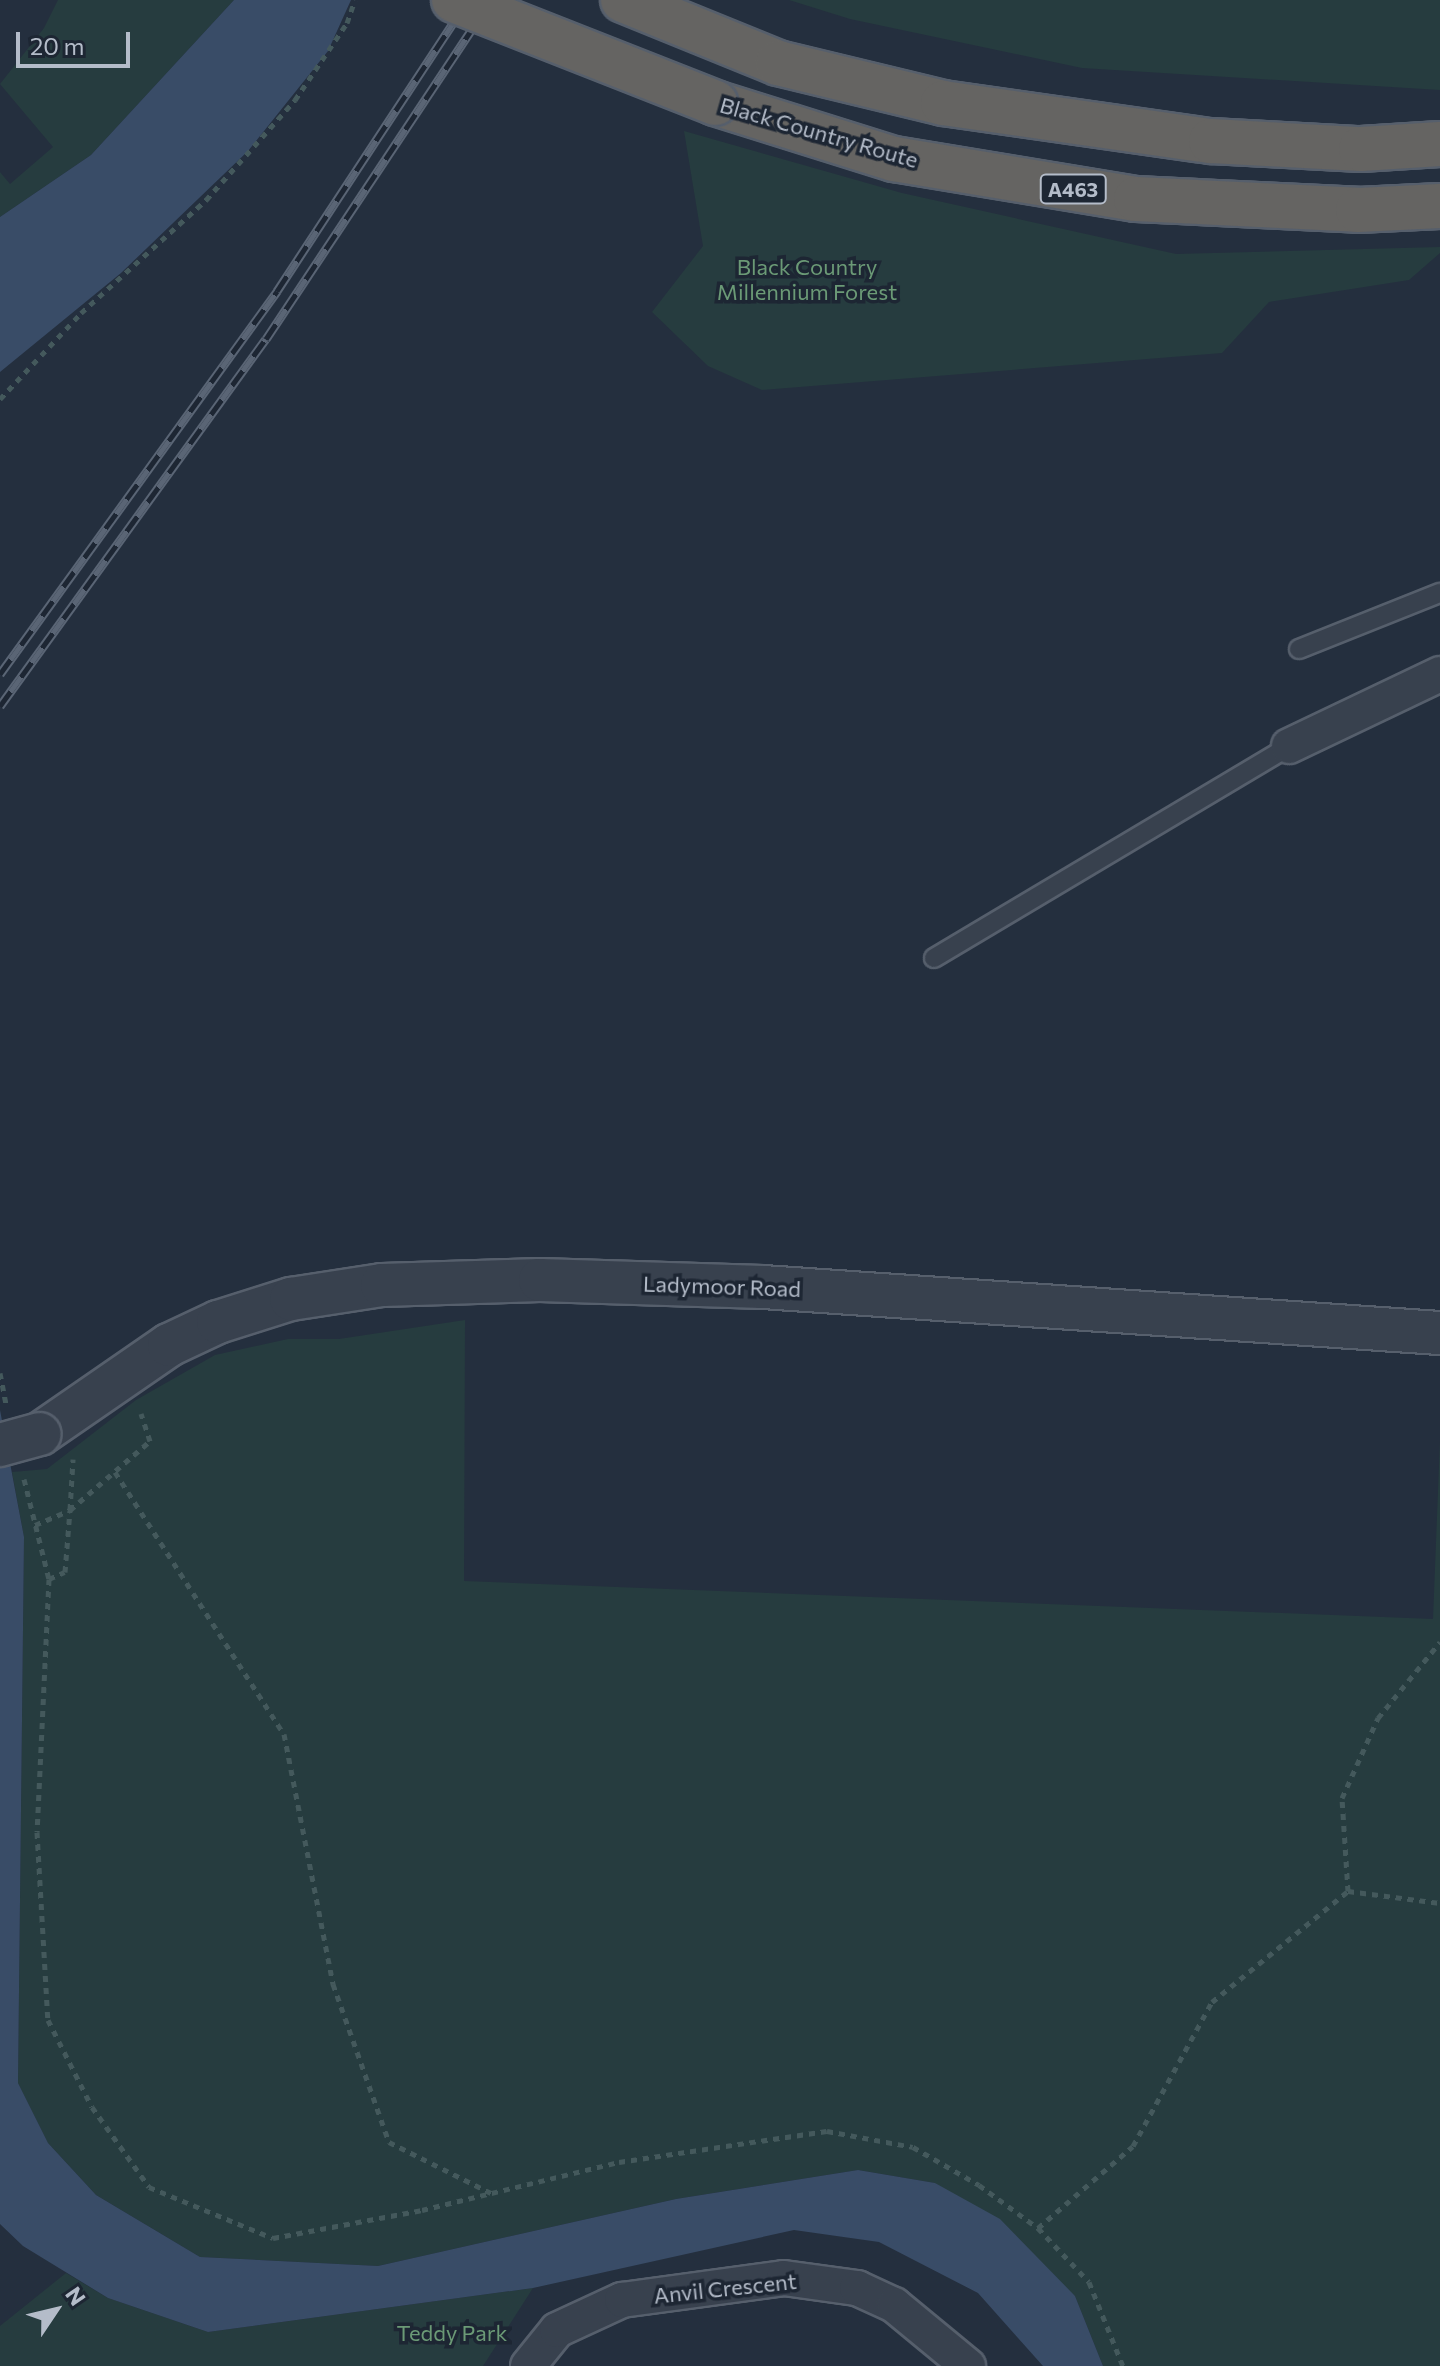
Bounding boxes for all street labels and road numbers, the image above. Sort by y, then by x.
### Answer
street label: Black Country Route [717,91,921,173]
road number: A463 [1039,173,1107,205]
street label: Ladymoor Road [643,1270,801,1302]
street label: Anvil Crescent [652,2267,798,2309]

